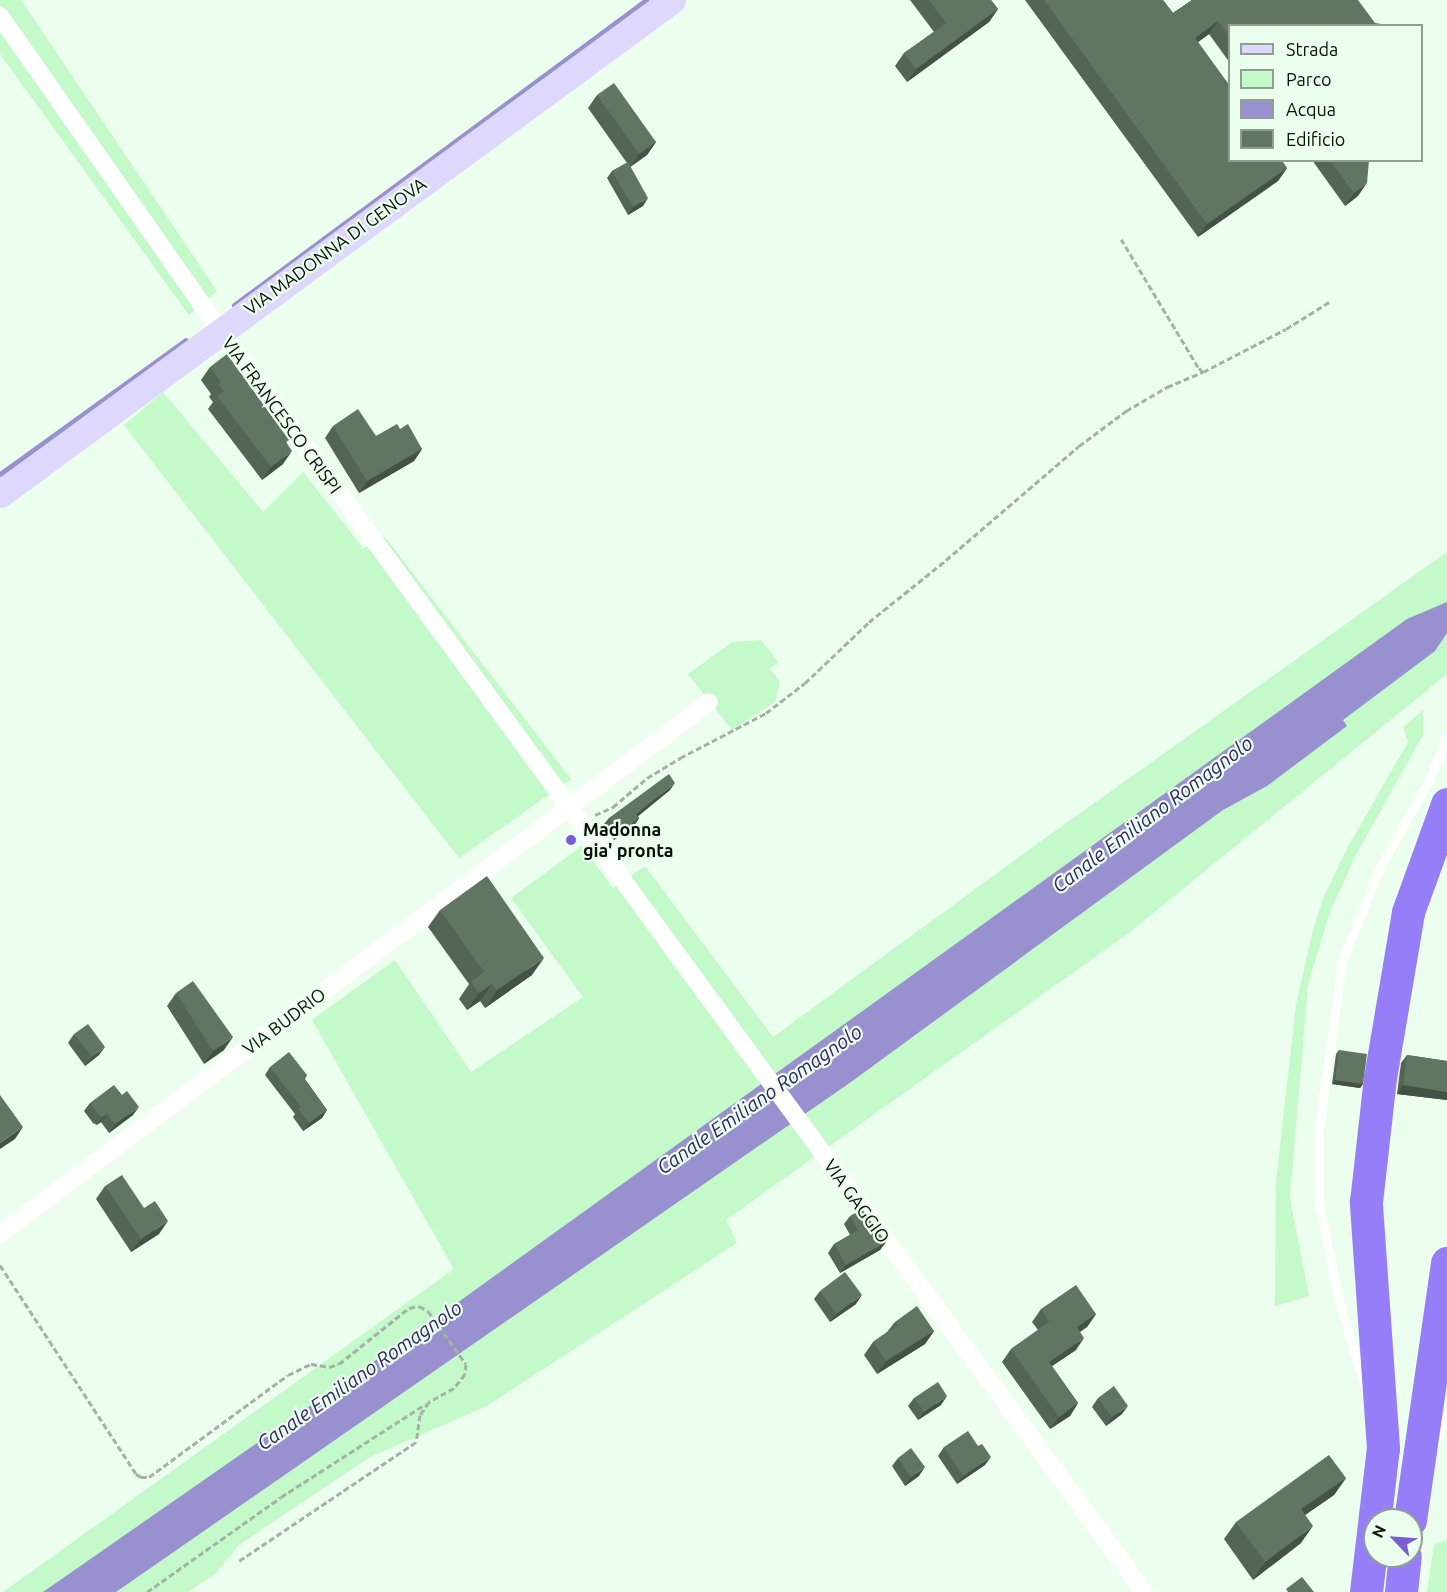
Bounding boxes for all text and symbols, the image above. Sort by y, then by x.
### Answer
legend [1228,24,1423,162]
text: Strada [1286,39,1338,59]
text: Parco [1286,69,1332,89]
text: Acqua [1286,99,1336,119]
text: Edificio [1286,129,1345,149]
street label: VIA MADONNA DI GENOVA [240,173,430,319]
street label: VIA FRANCESCO CRISPI [218,332,346,498]
water label: Canale Emiliano Romagnolo [1047,731,1257,897]
place label: Madonna gia' pronta [583,819,673,862]
marker: Madonna gia' pronta [564,833,578,847]
street label: VIA BUDRIO [238,983,330,1059]
water label: Canale Emiliano Romagnolo [652,1019,866,1179]
street label: VIA GAGGIO [820,1155,894,1247]
water label: Canale Emiliano Romagnolo [252,1295,466,1455]
north arrow [1363,1508,1423,1568]
text: N [1368,1522,1389,1540]

